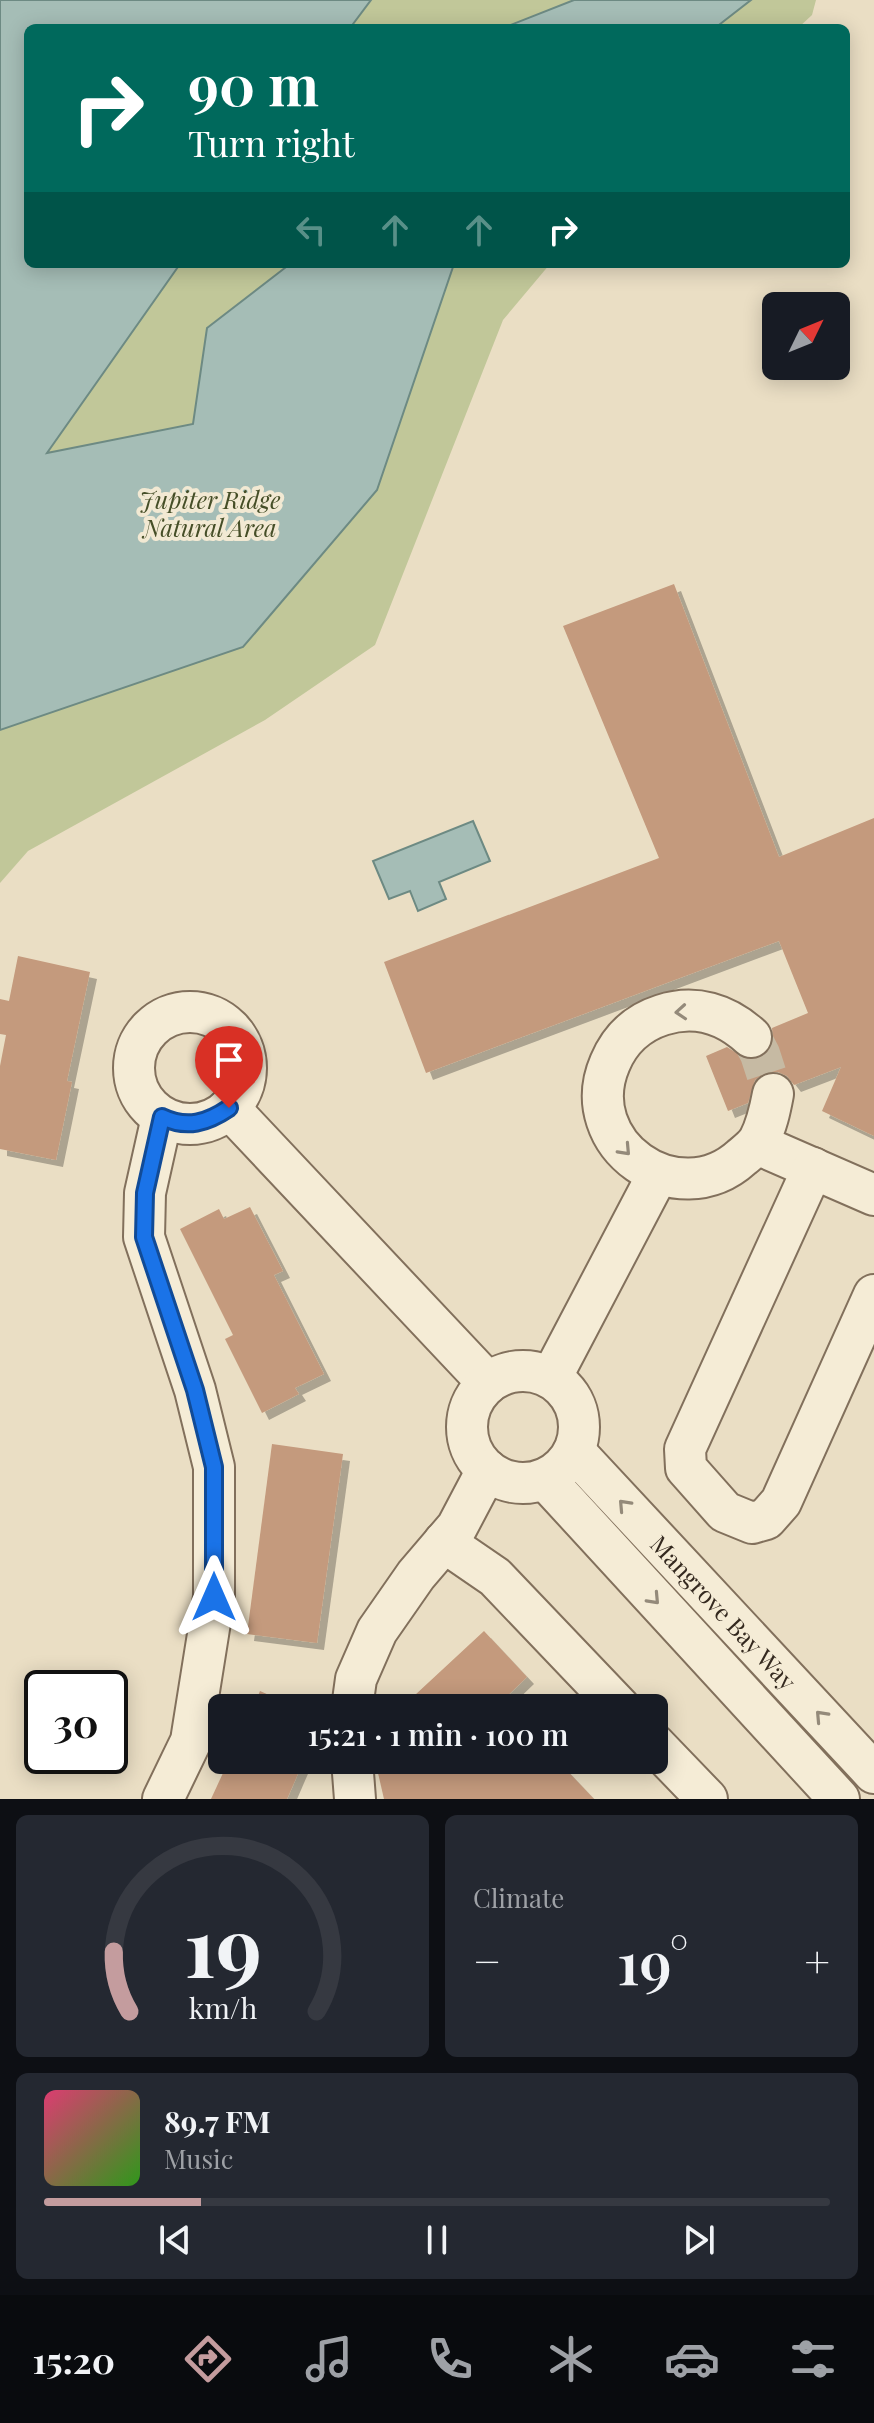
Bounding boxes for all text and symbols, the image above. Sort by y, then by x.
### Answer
text: 90 m [188,46,319,121]
icon: right [56,56,160,160]
text: Turn right [188,118,355,166]
icon: left [289,208,333,252]
icon: ahead [373,208,417,252]
icon: ahead [457,208,501,252]
icon: right [541,208,585,252]
north arrow [762,292,850,380]
map controls [762,292,850,380]
park label: Jupiter Ridge Natural Area [139,483,281,543]
one-way arrow [675,1003,688,1020]
pin [195,1026,263,1108]
icon: arrive [207,1038,251,1082]
one-way arrow [615,1141,629,1156]
one-way arrow [619,1500,634,1514]
street label: Mangrove Bay Way [644,1528,804,1696]
position arrow [172,1555,256,1639]
one-way arrow [645,1589,659,1604]
speed limit sign: 30 [24,1670,128,1774]
one-way arrow [816,1710,830,1725]
text: 15:21 · 1 min · 100 m [308,1714,568,1754]
text: Climate [473,1880,564,1915]
text: 19 [184,1888,261,1999]
text: 19° [617,1920,689,2000]
text: − [473,1930,501,1989]
text: + [804,1930,830,1989]
text: km/h [188,1988,257,2026]
text: 89.7 FM [164,2101,271,2141]
text: Music [164,2141,233,2176]
icon: previous [153,2218,197,2262]
icon: pause [415,2218,459,2262]
icon: next [677,2218,721,2262]
icon: directions [180,2331,236,2387]
icon: music [301,2331,357,2387]
icon: phone [422,2331,478,2387]
icon: climate [543,2331,599,2387]
icon: car [664,2331,720,2387]
icon: filters [785,2331,841,2387]
text: 15:20 [33,2335,115,2383]

